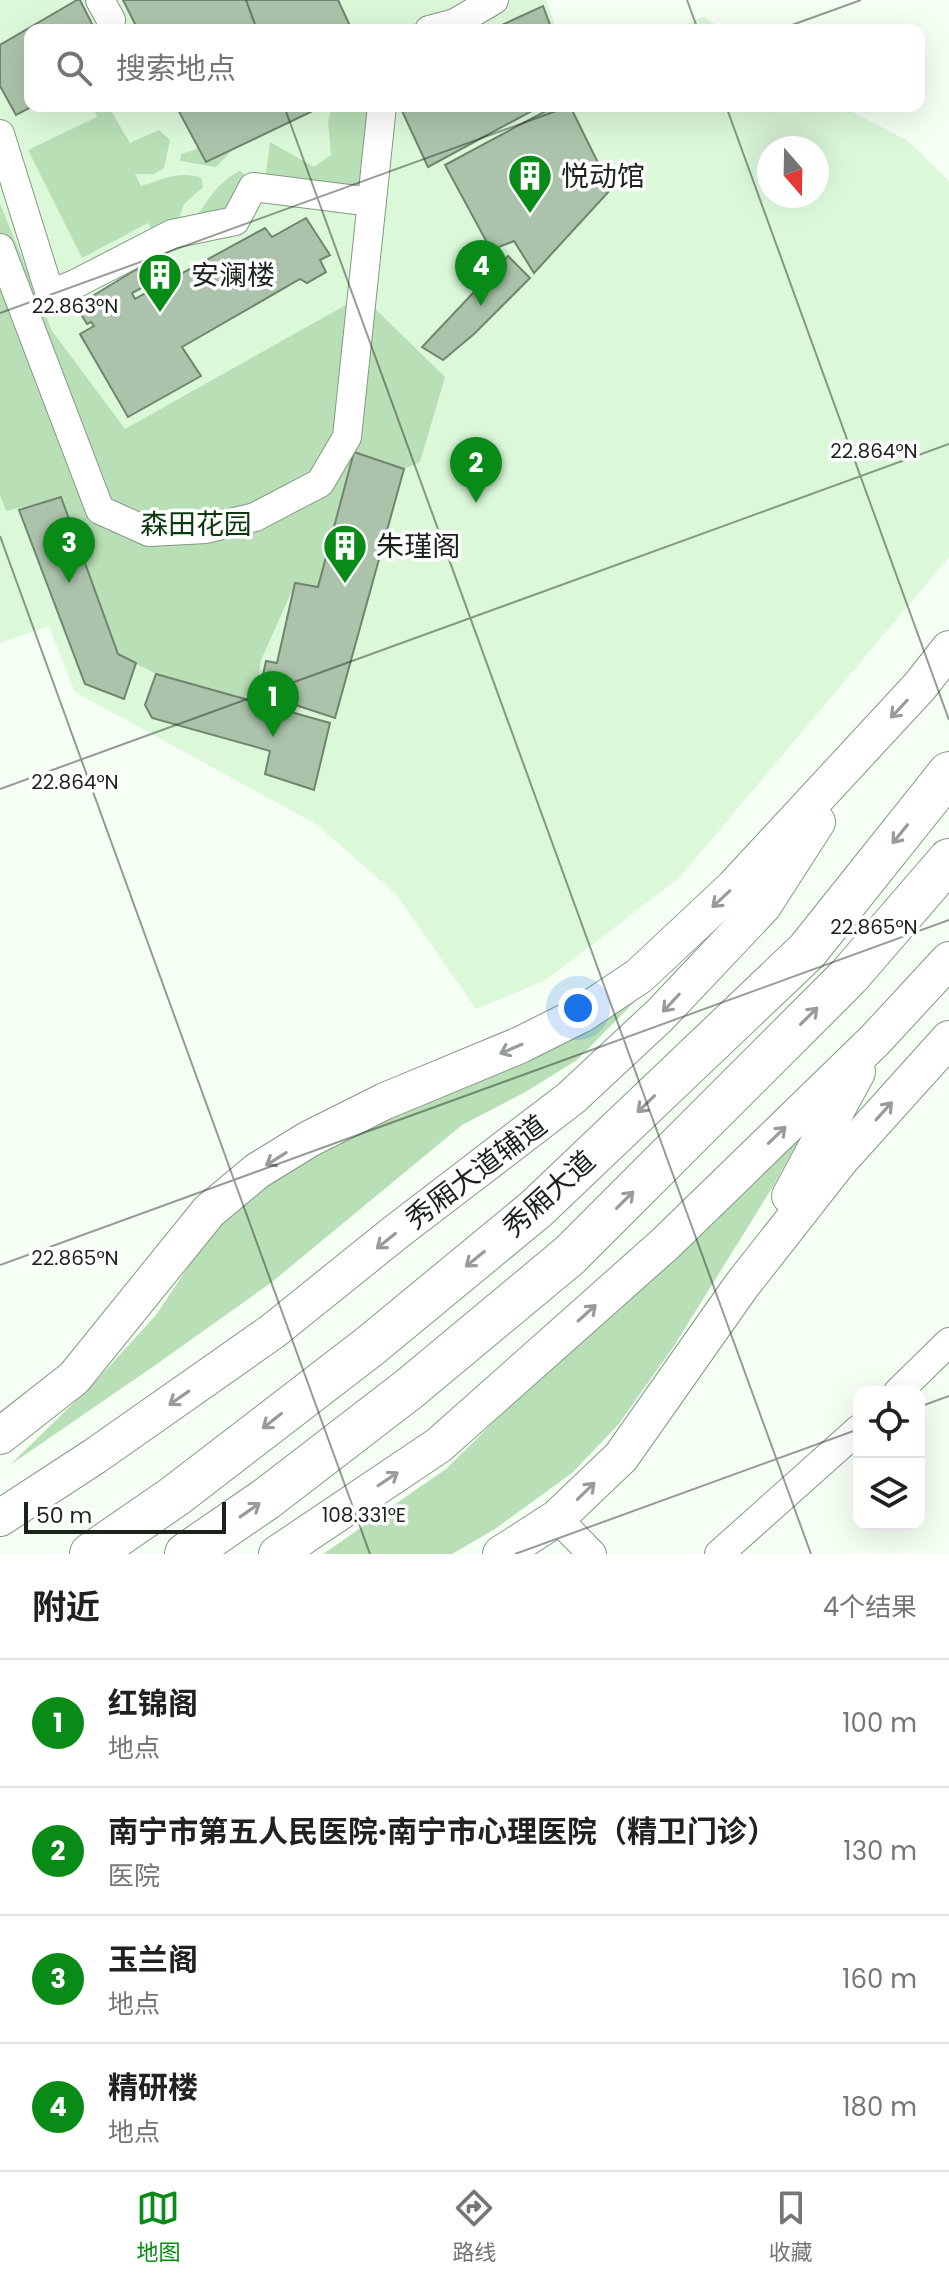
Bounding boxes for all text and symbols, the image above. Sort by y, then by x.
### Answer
search box [24,24,925,112]
icon: search [52,46,96,90]
text: 搜索地点 [116,47,236,90]
north arrow [757,136,829,208]
building icon: 悦动馆 [506,152,554,215]
place label: 悦动馆 [561,157,645,196]
pin: 4 [455,240,507,306]
building icon: 安澜楼 [136,251,184,314]
place label: 安澜楼 [191,256,275,295]
text: 22.863°N [32,292,118,320]
pin: 2 [450,437,502,503]
text: 22.864°N [830,437,918,465]
park label: 森田花园 [140,505,252,544]
pin: 3 [43,517,95,583]
building icon: 朱瑾阁 [321,522,369,585]
place label: 朱瑾阁 [376,527,460,566]
pin: 1 [247,671,299,737]
one-way arrow [889,699,908,719]
text: 22.864°N [31,768,119,796]
one-way arrow [892,823,909,844]
one-way arrow [711,889,731,908]
text: 22.865°N [830,913,918,941]
your location [558,988,598,1028]
one-way arrow [663,992,681,1012]
one-way arrow [799,1007,818,1026]
one-way arrow [499,1042,524,1057]
one-way arrow [636,1095,656,1114]
one-way arrow [875,1101,894,1121]
street label: 秀厢大道辅道 [399,1108,553,1236]
one-way arrow [767,1126,786,1145]
street label: 秀厢大道 [496,1144,602,1244]
one-way arrow [265,1151,288,1167]
one-way arrow [615,1191,634,1210]
one-way arrow [376,1232,397,1249]
text: 22.865°N [31,1244,119,1272]
one-way arrow [466,1250,486,1268]
one-way arrow [577,1305,597,1323]
map controls [853,1386,925,1530]
button: locate [853,1386,925,1458]
one-way arrow [169,1389,191,1406]
one-way arrow [262,1412,283,1430]
button: layers [853,1458,925,1530]
one-way arrow [376,1471,399,1487]
one-way arrow [576,1482,595,1501]
scale bar [24,1498,226,1534]
text: 50 m [36,1500,92,1531]
text: 108.331°E [322,1501,406,1529]
one-way arrow [239,1502,261,1518]
text: 附近 [32,1583,100,1631]
text: 4个结果 [823,1589,917,1625]
text: 红锦阁 [108,1682,198,1725]
text: 1 [53,1705,63,1741]
text: 100 m [842,1705,917,1741]
text: 地点 [108,1730,160,1766]
text: 南宁市第五人民医院·南宁市心理医院（精卫门诊） [108,1810,777,1853]
text: 2 [51,1833,65,1869]
text: 130 m [843,1833,917,1869]
text: 医院 [108,1858,160,1894]
text: 玉兰阁 [108,1938,198,1981]
text: 3 [50,1961,66,1997]
text: 160 m [842,1961,917,1997]
text: 地点 [108,1986,160,2022]
text: 精研楼 [108,2066,198,2109]
text: 4 [49,2089,67,2125]
text: 180 m [842,2089,917,2125]
text: 地点 [108,2114,160,2150]
tab: 地图 [136,2186,180,2269]
tab: 路线 [452,2186,497,2269]
tab: 收藏 [769,2186,813,2269]

